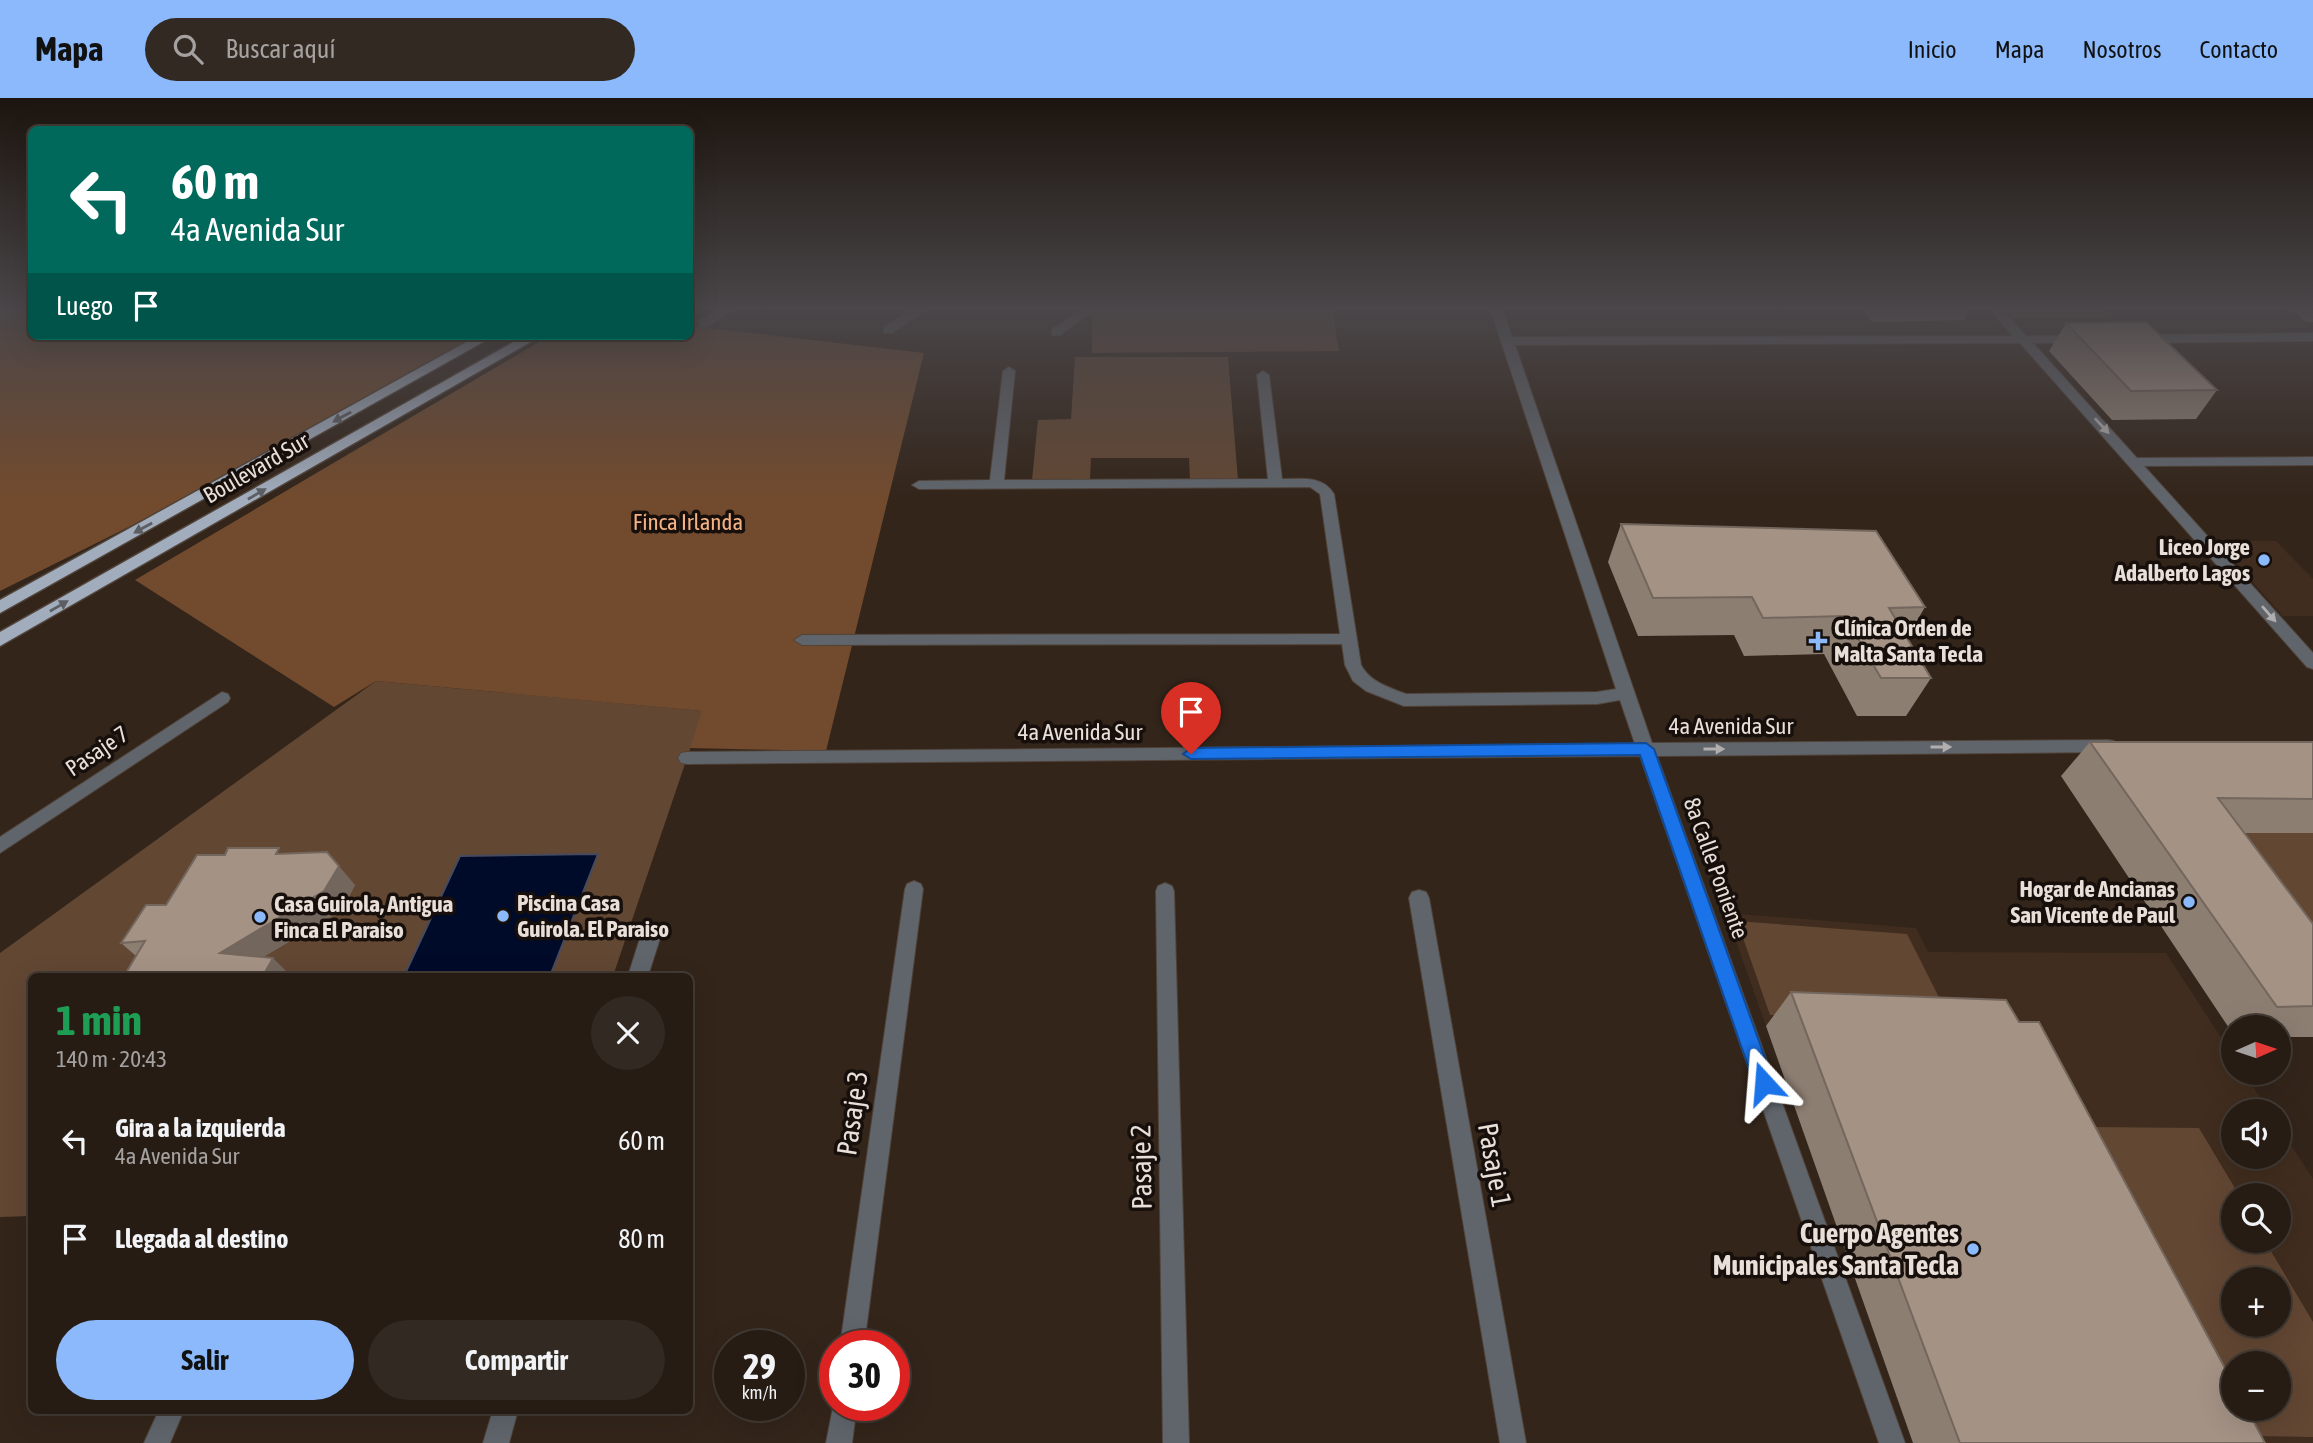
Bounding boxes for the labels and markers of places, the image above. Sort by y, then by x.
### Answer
place label: Liceo Jorge Adalberto Lagos [2114,534,2250,586]
marker: Liceo Jorge Adalberto Lagos [2256,552,2272,568]
place label: Clínica Orden de Malta Santa Tecla [1834,615,1983,667]
marker: Clínica Orden de Malta Santa Tecla [1808,631,1828,651]
pin [1161,682,1221,754]
place label: Hogar de Ancianas San Vicente de Paul [2010,876,2176,928]
place label: Piscina Casa Guirola. El Paraiso [517,890,669,942]
place label: Casa Guirola, Antigua Finca El Paraiso [274,891,454,943]
marker: Hogar de Ancianas San Vicente de Paul [2181,894,2197,910]
marker: Piscina Casa Guirola. El Paraiso [495,908,511,924]
marker: Casa Guirola, Antigua Finca El Paraiso [252,909,268,925]
place label: Cuerpo Agentes Municipales Santa Tecla [1713,1217,1959,1281]
marker: Cuerpo Agentes Municipales Santa Tecla [1965,1241,1981,1257]

